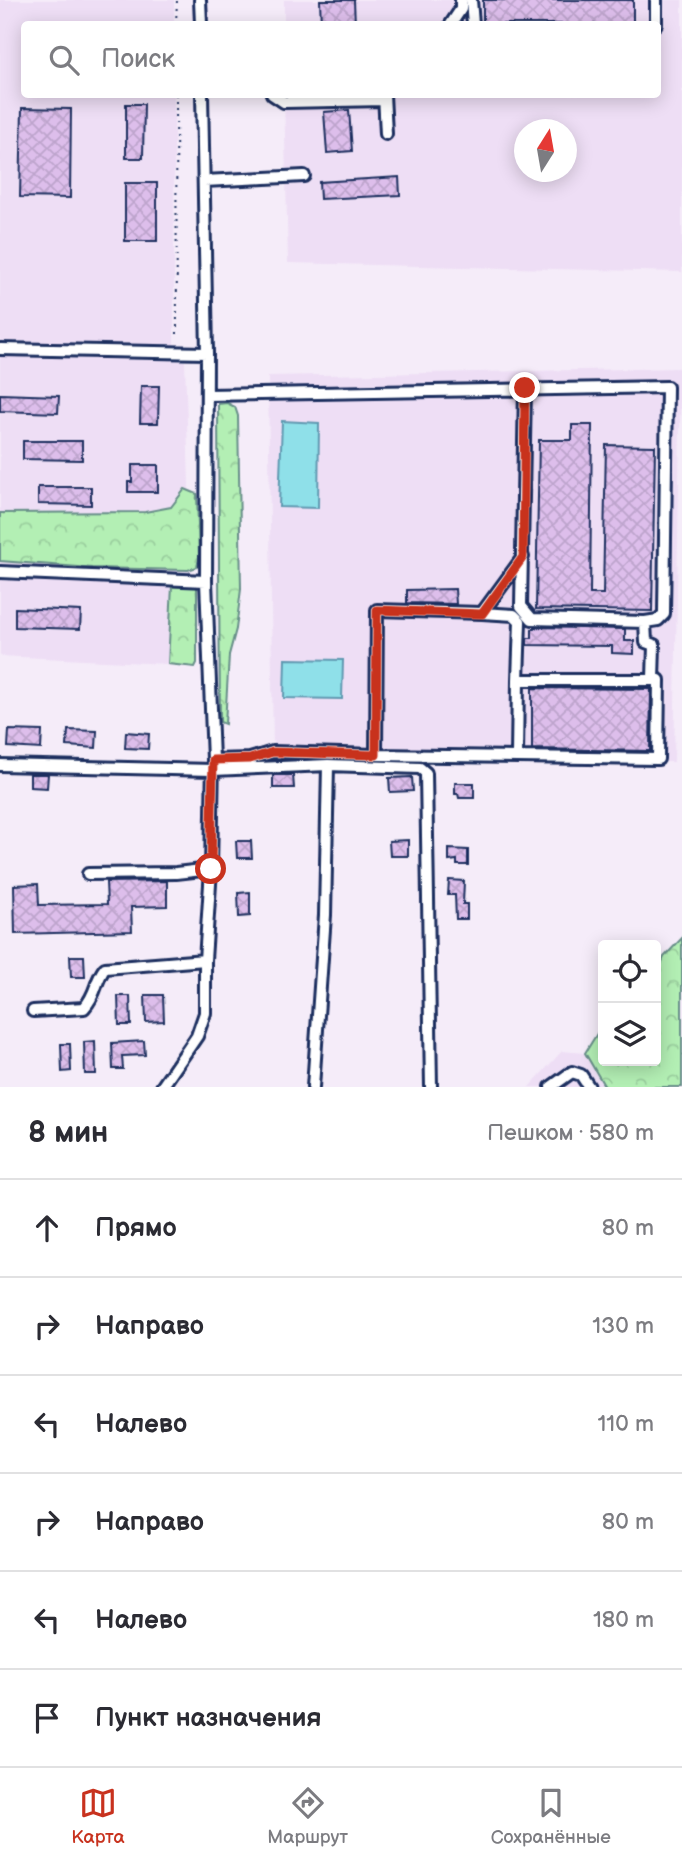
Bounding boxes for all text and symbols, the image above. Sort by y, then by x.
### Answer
search box [21,21,661,98]
icon: search [45,41,83,79]
text: Поиск [101,44,175,75]
north arrow [514,119,577,182]
route end [509,372,540,403]
route start [195,853,226,884]
map controls [598,940,661,1066]
button: locate [598,940,661,1003]
button: layers [598,1003,661,1066]
text: 8 мин [28,1115,108,1151]
text: Пешком · 580 m [487,1119,654,1147]
icon: ahead [28,1209,66,1247]
text: Прямо [95,1213,177,1244]
text: 80 m [602,1214,654,1242]
icon: right [28,1307,66,1345]
text: Направо [95,1311,204,1342]
text: 130 m [592,1312,654,1340]
icon: left [28,1405,66,1443]
text: Налево [95,1409,187,1440]
text: 110 m [597,1410,654,1438]
icon: right [28,1503,66,1541]
text: Направо [95,1507,204,1538]
text: 80 m [602,1508,654,1536]
icon: left [28,1601,66,1639]
text: Налево [95,1605,187,1636]
text: 180 m [593,1606,654,1634]
icon: arrive [28,1699,66,1737]
text: Пункт назначения [95,1703,321,1734]
tab: Карта [71,1784,125,1849]
tab: Маршрут [267,1784,348,1849]
tab: Сохранённые [491,1784,611,1849]

